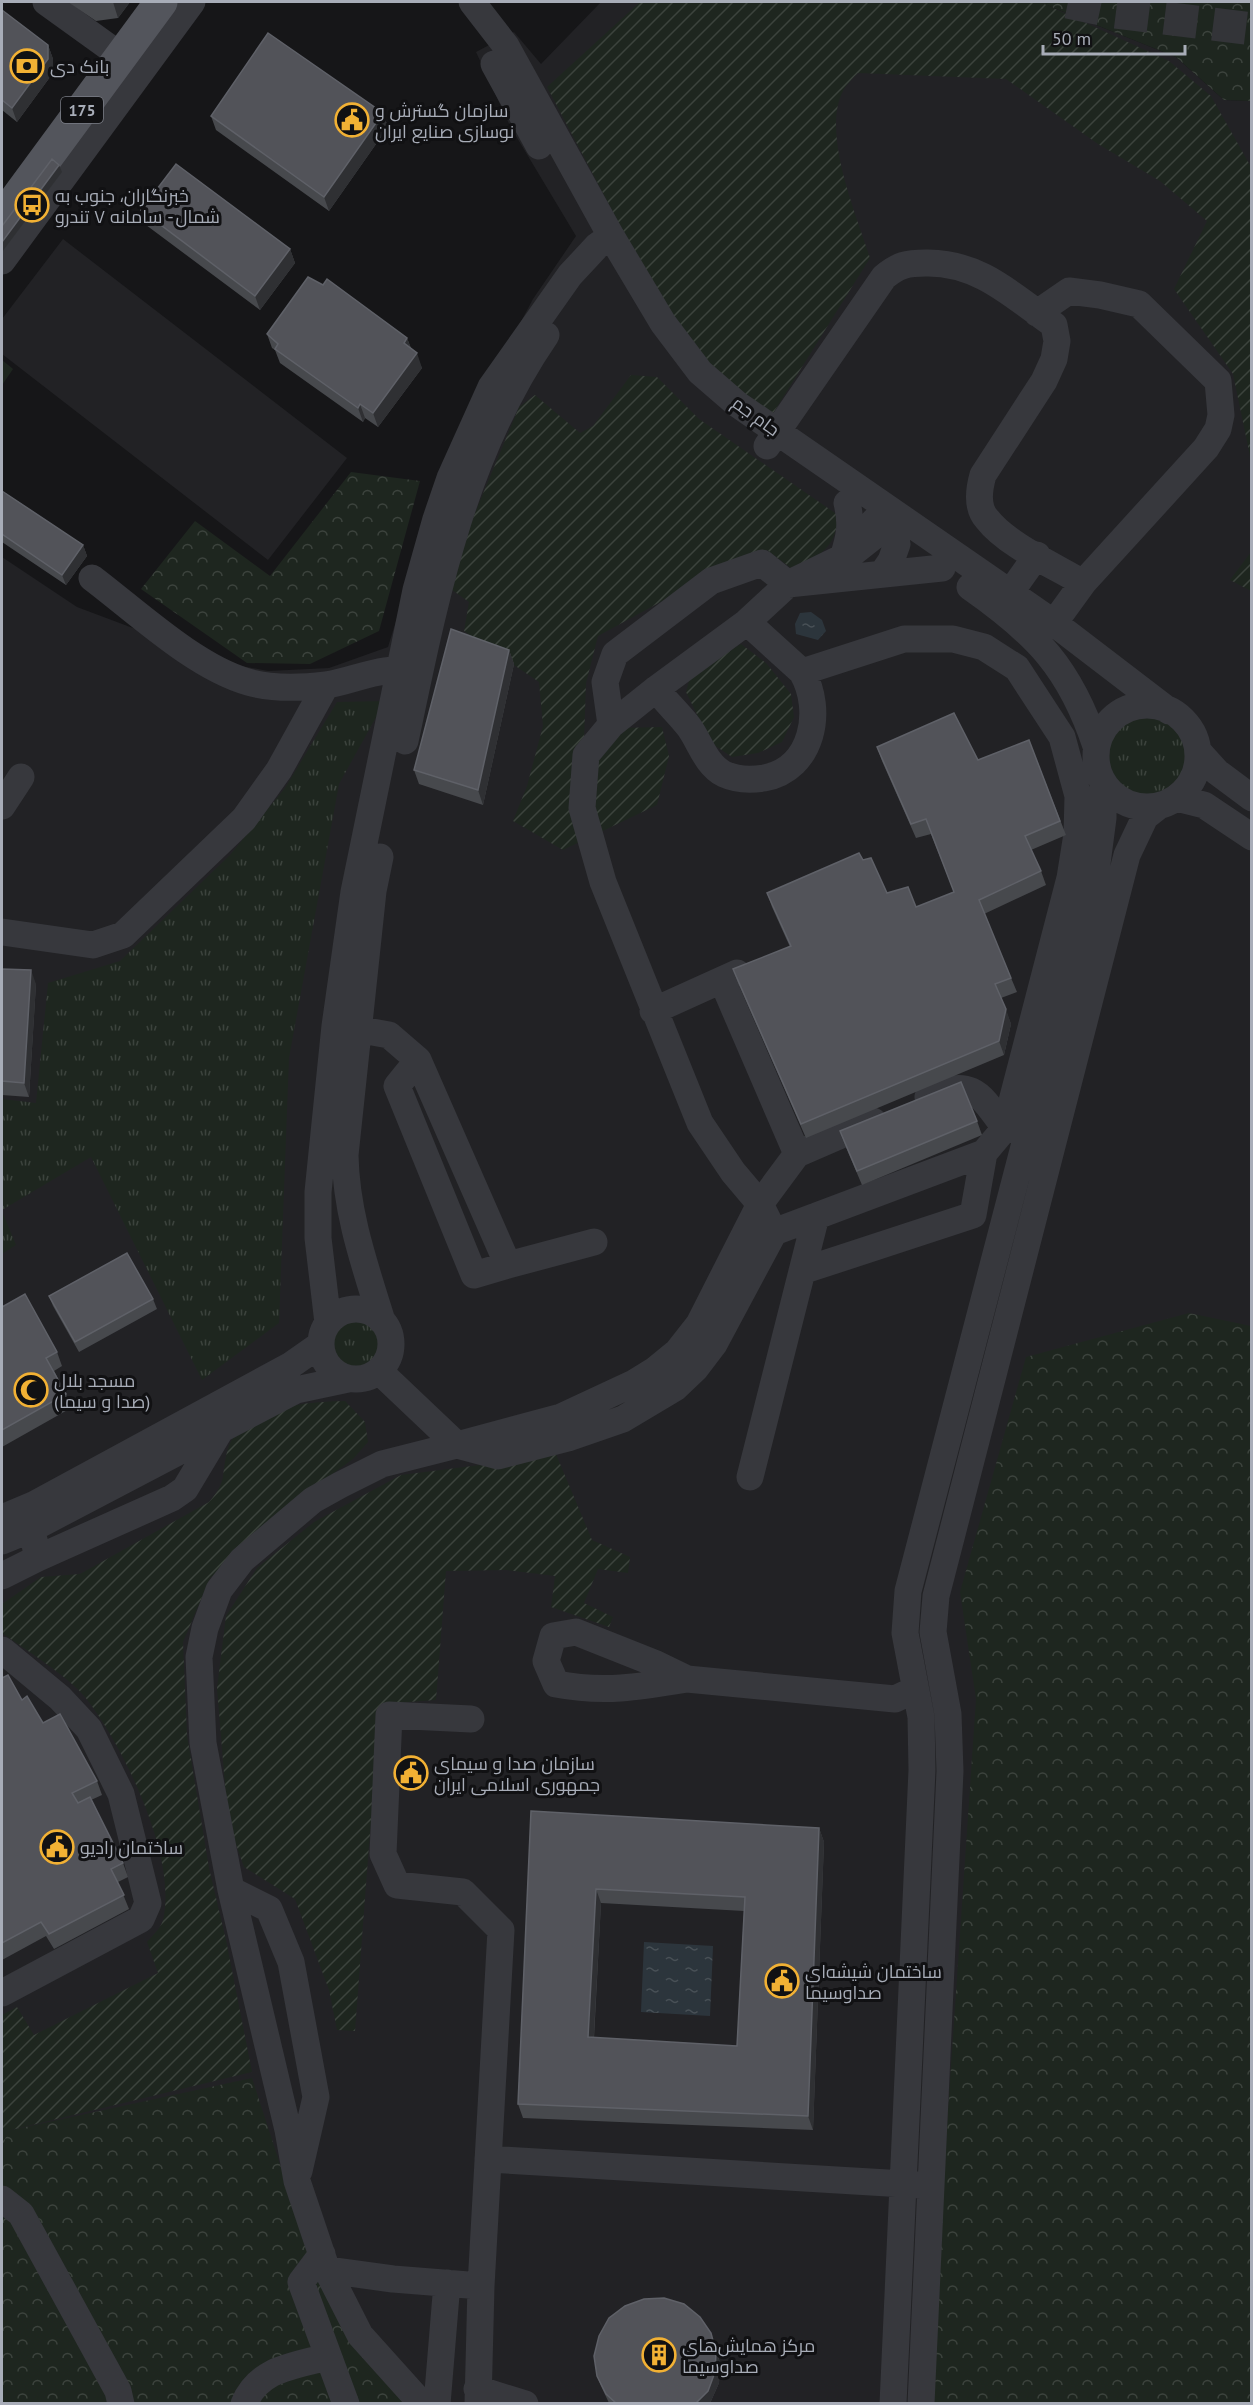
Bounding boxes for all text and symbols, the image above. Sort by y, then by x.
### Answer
scale bar [1043,18,1186,56]
text: 50 m [1052,27,1091,50]
bank icon: بانک دی [9,48,45,84]
place label: بانک دی [50,55,109,78]
road number: 175 [61,97,103,123]
place label: سازمان گسترش و نوسازی صنایع ایران [375,99,514,144]
public building icon: سازمان گسترش و نوسازی صنایع ایران [334,102,370,138]
place label: خبرنگاران، جنوب به شمال - سامانه ۷ تندرو [55,184,220,228]
bus stop icon: خبرنگاران، جنوب به شمال - سامانه ۷ تندرو [14,187,50,223]
street label: جام جم [727,391,784,442]
place label: مسجد بلال (صدا و سیما) [54,1369,150,1413]
mosque icon: مسجد بلال (صدا و سیما) [13,1372,49,1408]
place label: سازمان صدا و سیمای جمهوری اسلامی ایران [434,1752,600,1796]
public building icon: سازمان صدا و سیمای جمهوری اسلامی ایران [393,1755,429,1791]
public building icon: ساختمان رادیو [39,1829,75,1865]
place label: ساختمان رادیو [80,1836,183,1859]
place label: ساختمان شیشه‌ای صداوسیما [805,1960,942,2004]
public building icon: ساختمان شیشه‌ای صداوسیما [764,1963,800,1999]
place label: مرکز همایش‌های صداوسیما [682,2334,815,2378]
building icon: مرکز همایش‌های صداوسیما [641,2337,677,2373]

